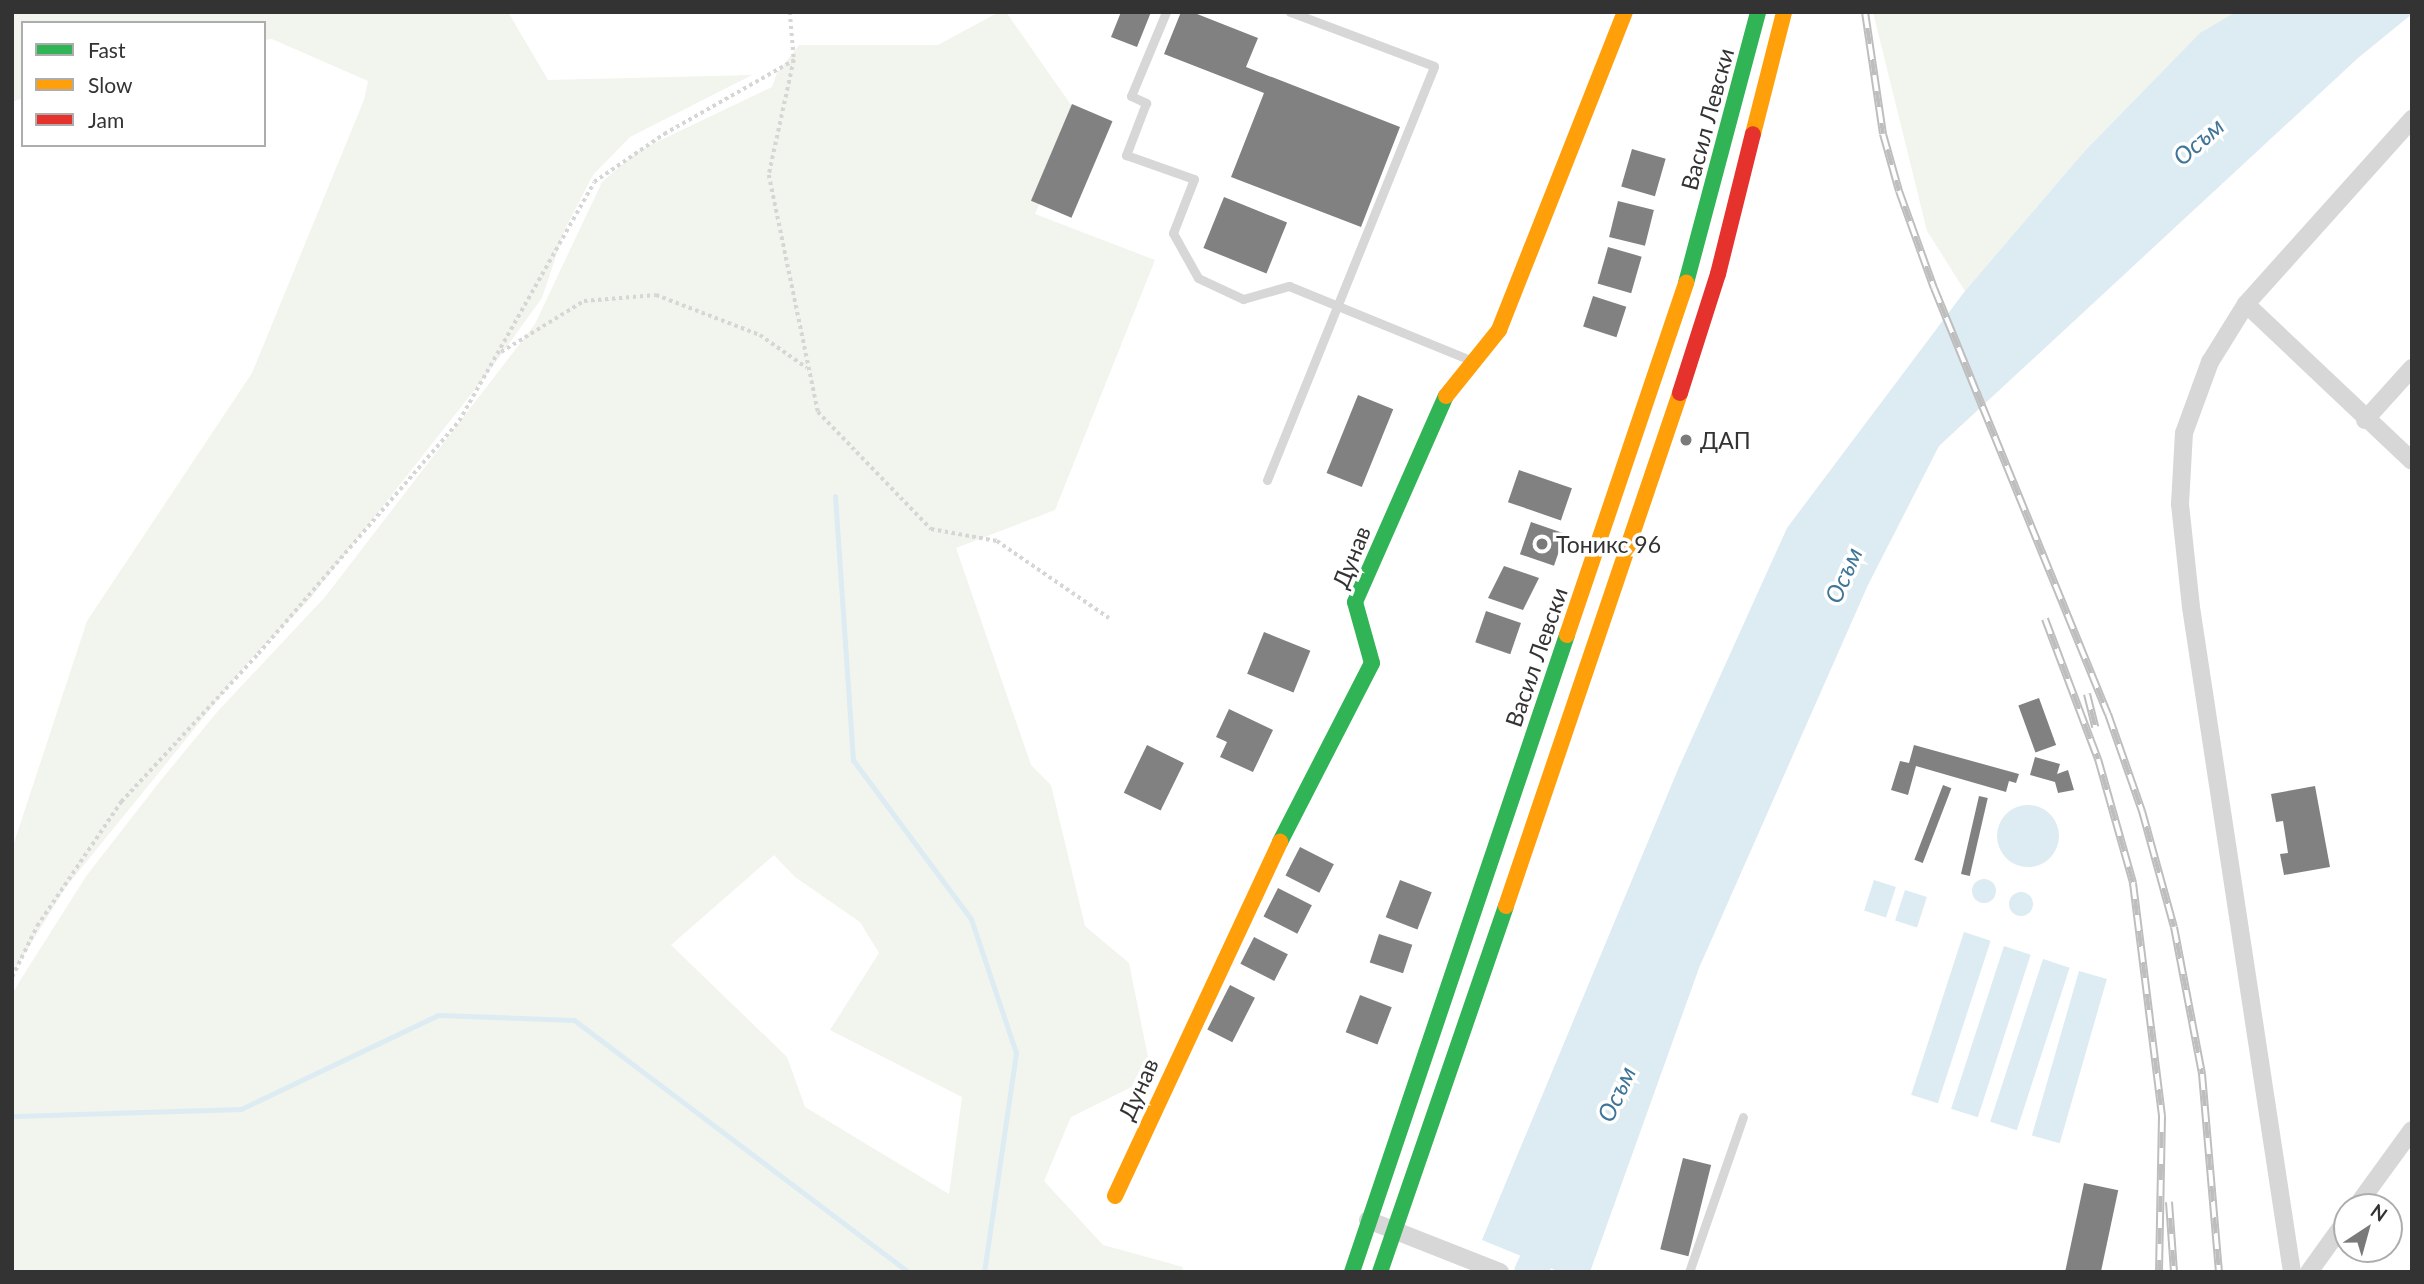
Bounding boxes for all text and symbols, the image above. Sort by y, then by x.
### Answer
legend [21,21,266,147]
text: Fast [88,37,125,62]
street label: Васил Левски [1675,45,1739,193]
text: Slow [88,72,132,97]
text: Jam [88,107,124,132]
water label: Осъм [2167,111,2229,171]
place label: ДАП [1700,426,1751,454]
marker: ДАП [1678,432,1694,448]
street label: Дунав [1326,522,1376,592]
place label: Тоникс 96 [1556,530,1661,558]
marker: Тоникс 96 [1534,536,1550,552]
water label: Осъм [1818,543,1868,607]
street label: Васил Левски [1499,584,1573,730]
street label: Дунав [1112,1054,1164,1124]
water label: Осъм [1591,1062,1641,1126]
north arrow [2333,1193,2403,1263]
text: N [2367,1199,2392,1226]

